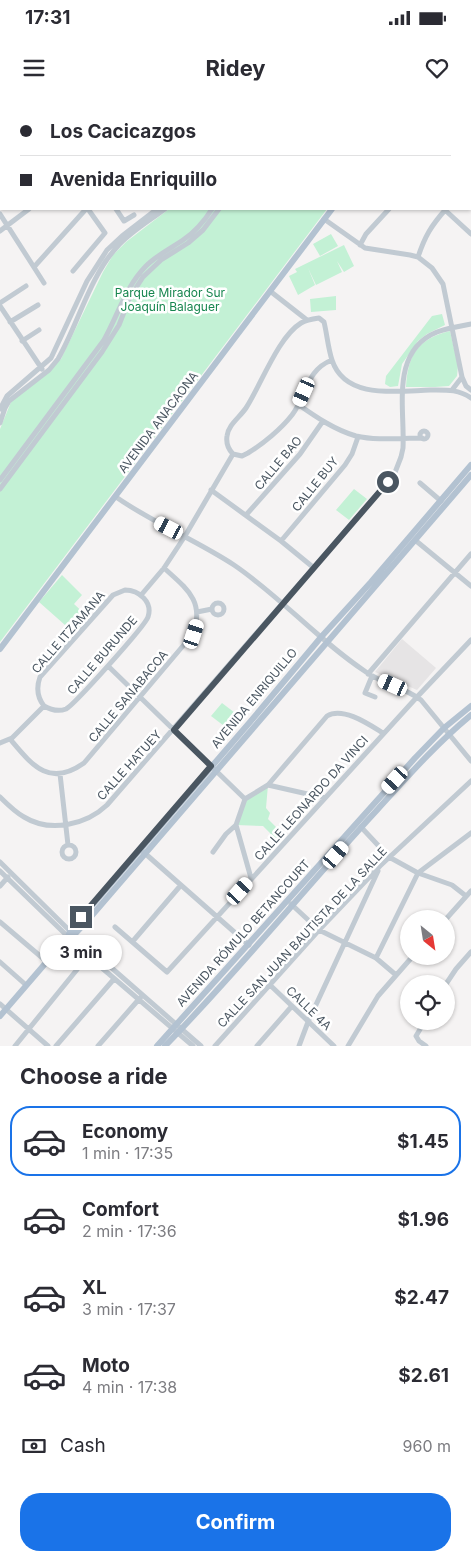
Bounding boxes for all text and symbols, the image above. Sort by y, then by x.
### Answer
text: 17:31 [25,6,70,29]
icon: menu [20,54,48,82]
icon: heart [423,54,451,82]
text: Ridey [205,55,266,81]
text: Los Cacicazgos [50,120,196,143]
text: Avenida Enriquillo [50,168,217,191]
park label: Parque Mirador Sur Joaquín Balaguer [115,285,226,314]
street label: AVENIDA ANACAONA [115,368,201,476]
car [291,375,316,409]
street label: CALLE BAO [251,433,305,493]
street label: CALLE BUY [288,454,342,514]
route start [377,471,399,493]
car [152,515,185,541]
street label: CALLE ITZAMANA [28,588,108,676]
street label: CALLE BURUNDE [64,613,140,697]
car [182,617,205,651]
street label: AVENIDA ENRIQUILLO [208,645,300,751]
street label: CALLE SANABACOA [85,647,171,745]
car [376,672,409,698]
street label: CALLE HATUEY [94,727,164,803]
street label: CALLE LEONARDO DA VINCI [251,732,371,864]
car [379,764,410,796]
car [320,839,351,871]
street label: CALLE SAN JUAN BAUTISTA DE LA SALLE [214,843,390,1031]
street label: AVENIDA RÓMULO BETANCOURT [173,856,313,1009]
car [224,875,255,907]
route end [70,906,92,928]
north arrow [400,910,455,965]
map controls [400,910,455,1030]
callout: 3 min [40,934,122,970]
text: 3 min [59,942,103,962]
button: locate [400,975,455,1030]
street label: CALLE 4A [283,983,335,1033]
text: Choose a ride [20,1063,168,1089]
icon: car [22,1119,67,1164]
text: Economy [82,1120,168,1143]
text: $1.45 [397,1130,449,1153]
text: 1 min · 17:35 [82,1143,173,1163]
icon: car [22,1197,67,1242]
text: Comfort [82,1198,159,1221]
text: $1.96 [398,1208,449,1231]
text: 2 min · 17:36 [82,1221,177,1241]
icon: car [22,1275,67,1320]
text: XL [82,1276,107,1299]
text: $2.47 [394,1286,449,1309]
text: 3 min · 17:37 [82,1299,176,1319]
icon: car [22,1353,67,1398]
text: Moto [82,1354,130,1377]
text: $2.61 [398,1364,449,1387]
text: 4 min · 17:38 [82,1377,177,1397]
icon: cash [20,1432,48,1460]
text: Cash [60,1434,106,1457]
text: 960 m [403,1436,451,1456]
button: Confirm [20,1493,451,1551]

